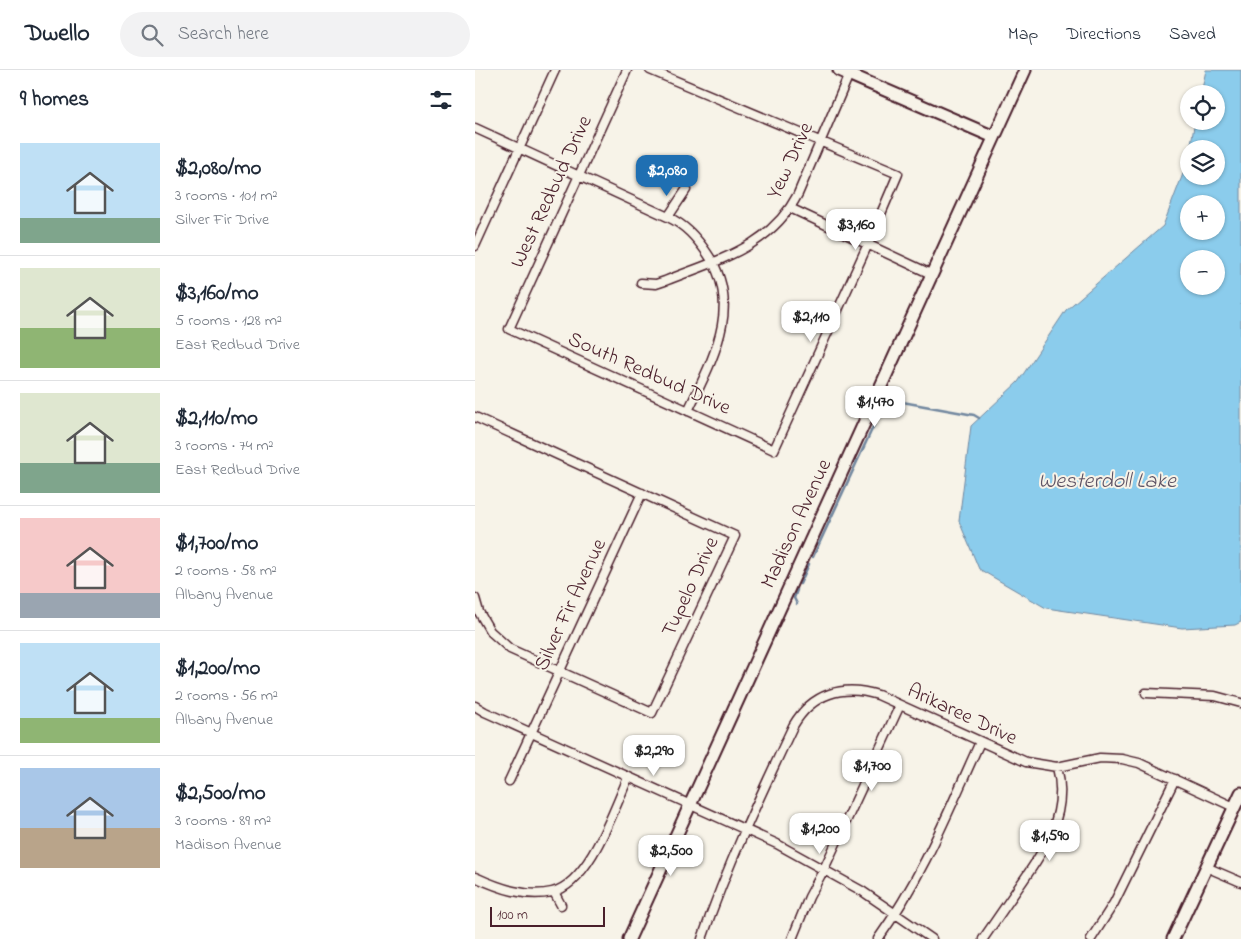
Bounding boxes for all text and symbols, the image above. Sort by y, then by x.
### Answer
search box [120,12,470,57]
text: Dwello [25,17,90,52]
icon: search [138,21,166,49]
text: Search here [178,21,269,48]
text: Map [1008,22,1038,48]
text: Directions [1066,22,1141,48]
text: Saved [1169,22,1216,48]
text: 9 homes [20,85,89,115]
map controls [1180,85,1225,295]
button: locate [1180,85,1225,130]
icon: filters [427,86,455,114]
street label: West Redbud Drive [503,110,601,273]
street label: Yew Drive [760,117,822,204]
button: layers [1180,140,1225,185]
text: $2,080/mo [175,154,262,184]
pin: $2,080 [626,154,708,197]
text: $2,080 [647,159,687,183]
icon: home [60,163,120,223]
text: 3 rooms · 101 m² [175,184,277,208]
button: + [1180,195,1225,240]
text: Silver Fir Drive [175,208,269,232]
pin: $3,160 [815,208,897,251]
text: $3,160 [837,213,875,237]
button: − [1180,250,1225,295]
text: $3,160/mo [175,279,259,309]
icon: home [60,288,120,348]
pin: $2,110 [770,300,852,343]
text: $2,110 [792,305,830,329]
text: 5 rooms · 128 m² [175,309,282,333]
street label: South Redbud Drive [563,325,736,424]
text: East Redbud Drive [175,333,300,357]
pin: $1,470 [834,386,916,428]
text: $1,470 [856,390,894,414]
text: $2,110/mo [175,404,258,434]
icon: home [60,413,120,473]
text: 3 rooms · 74 m² [175,434,274,458]
street label: Madison Avenue [754,454,840,594]
text: East Redbud Drive [175,458,300,482]
water label: Westerdoll Lake [1038,466,1177,498]
text: $1,700/mo [175,529,259,559]
street label: Tupelo Drive [655,532,727,642]
street label: Silver Fir Avenue [527,533,615,676]
icon: home [60,538,120,598]
text: 2 rooms · 58 m² [175,559,277,583]
text: Albany Avenue [175,583,273,607]
text: $1,200/mo [175,654,260,684]
icon: home [60,663,120,723]
street label: Arikaree Drive [902,676,1022,754]
text: 2 rooms · 56 m² [175,684,278,708]
text: Albany Avenue [175,708,273,732]
pin: $2,290 [613,734,695,777]
text: $2,290 [634,739,674,763]
pin: $1,700 [831,750,913,792]
text: $1,700 [853,754,891,778]
text: $2,500/mo [175,779,266,809]
icon: home [60,788,120,848]
text: 3 rooms · 89 m² [175,809,271,833]
pin: $1,200 [779,812,861,855]
text: $1,200 [800,817,840,841]
pin: $1,590 [1009,820,1091,862]
text: $1,590 [1031,824,1069,848]
text: Madison Avenue [175,833,281,857]
pin: $2,500 [630,834,712,877]
text: $2,500 [649,839,693,863]
scale bar [490,904,605,927]
text: 100 m [497,905,528,926]

